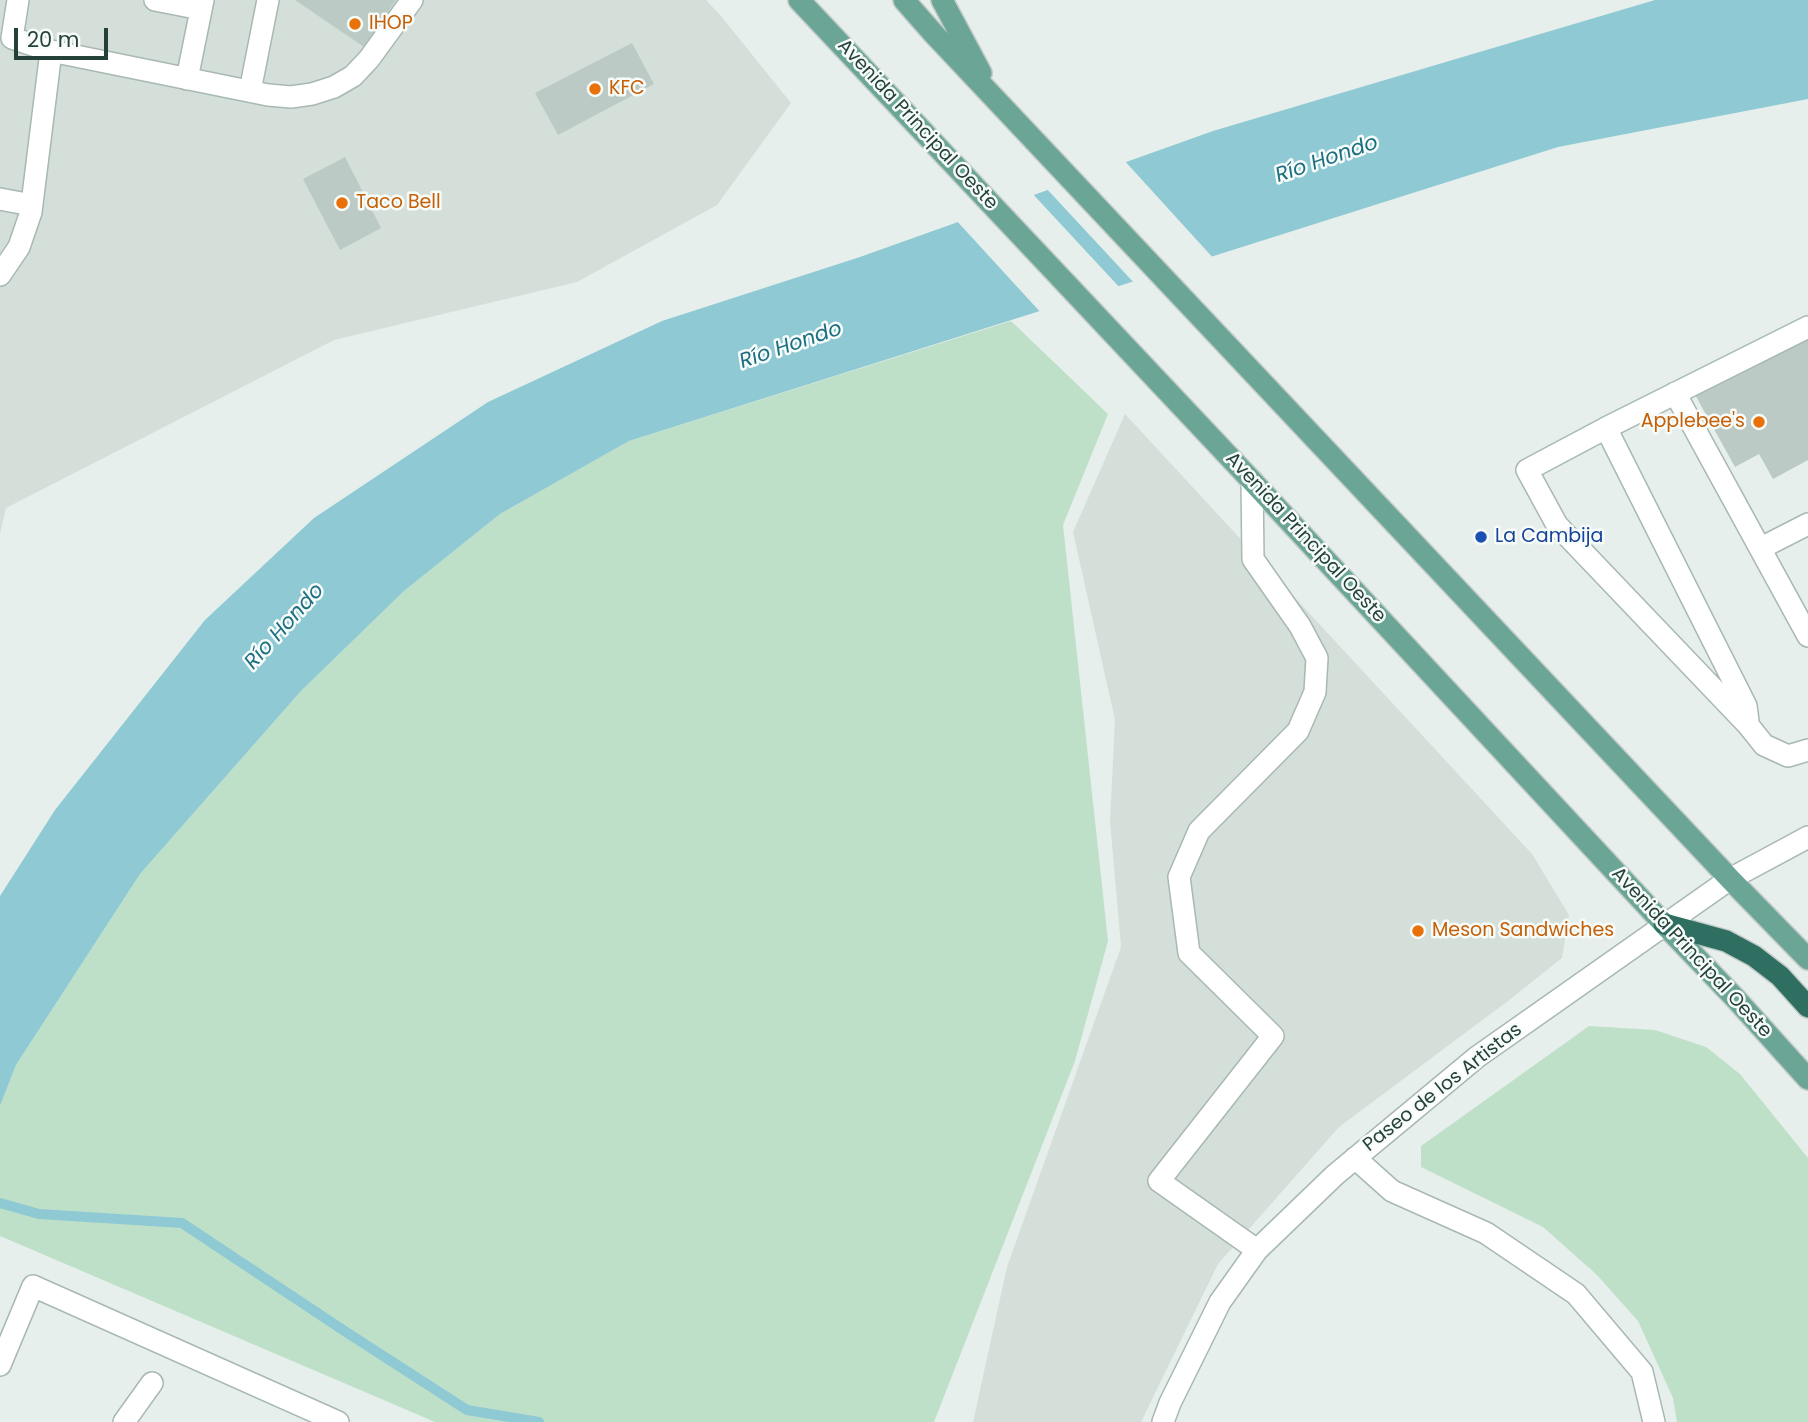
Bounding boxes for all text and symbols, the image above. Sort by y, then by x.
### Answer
place label: IHOP [369,13,413,35]
scale bar [18,14,112,58]
marker: IHOP [347,16,363,32]
text: 20 m [27,25,80,54]
street label: Avenida Principal Oeste [832,35,1002,215]
place label: KFC [609,78,645,100]
marker: KFC [587,81,603,97]
water label: Río Hondo [1272,131,1382,189]
place label: Taco Bell [356,192,441,214]
marker: Taco Bell [334,195,350,211]
water label: Río Hondo [736,317,846,375]
place label: Applebee's [1641,411,1745,433]
marker: Applebee's [1751,414,1767,430]
street label: Avenida Principal Oeste [1220,448,1390,628]
place label: La Cambija [1495,526,1603,548]
marker: La Cambija [1473,529,1489,545]
water label: Río Hondo [240,579,330,675]
street label: Avenida Principal Oeste [1606,863,1776,1043]
place label: Meson Sandwiches [1432,920,1614,942]
marker: Meson Sandwiches [1410,923,1426,939]
street label: Paseo de los Artistas [1359,1019,1527,1157]

